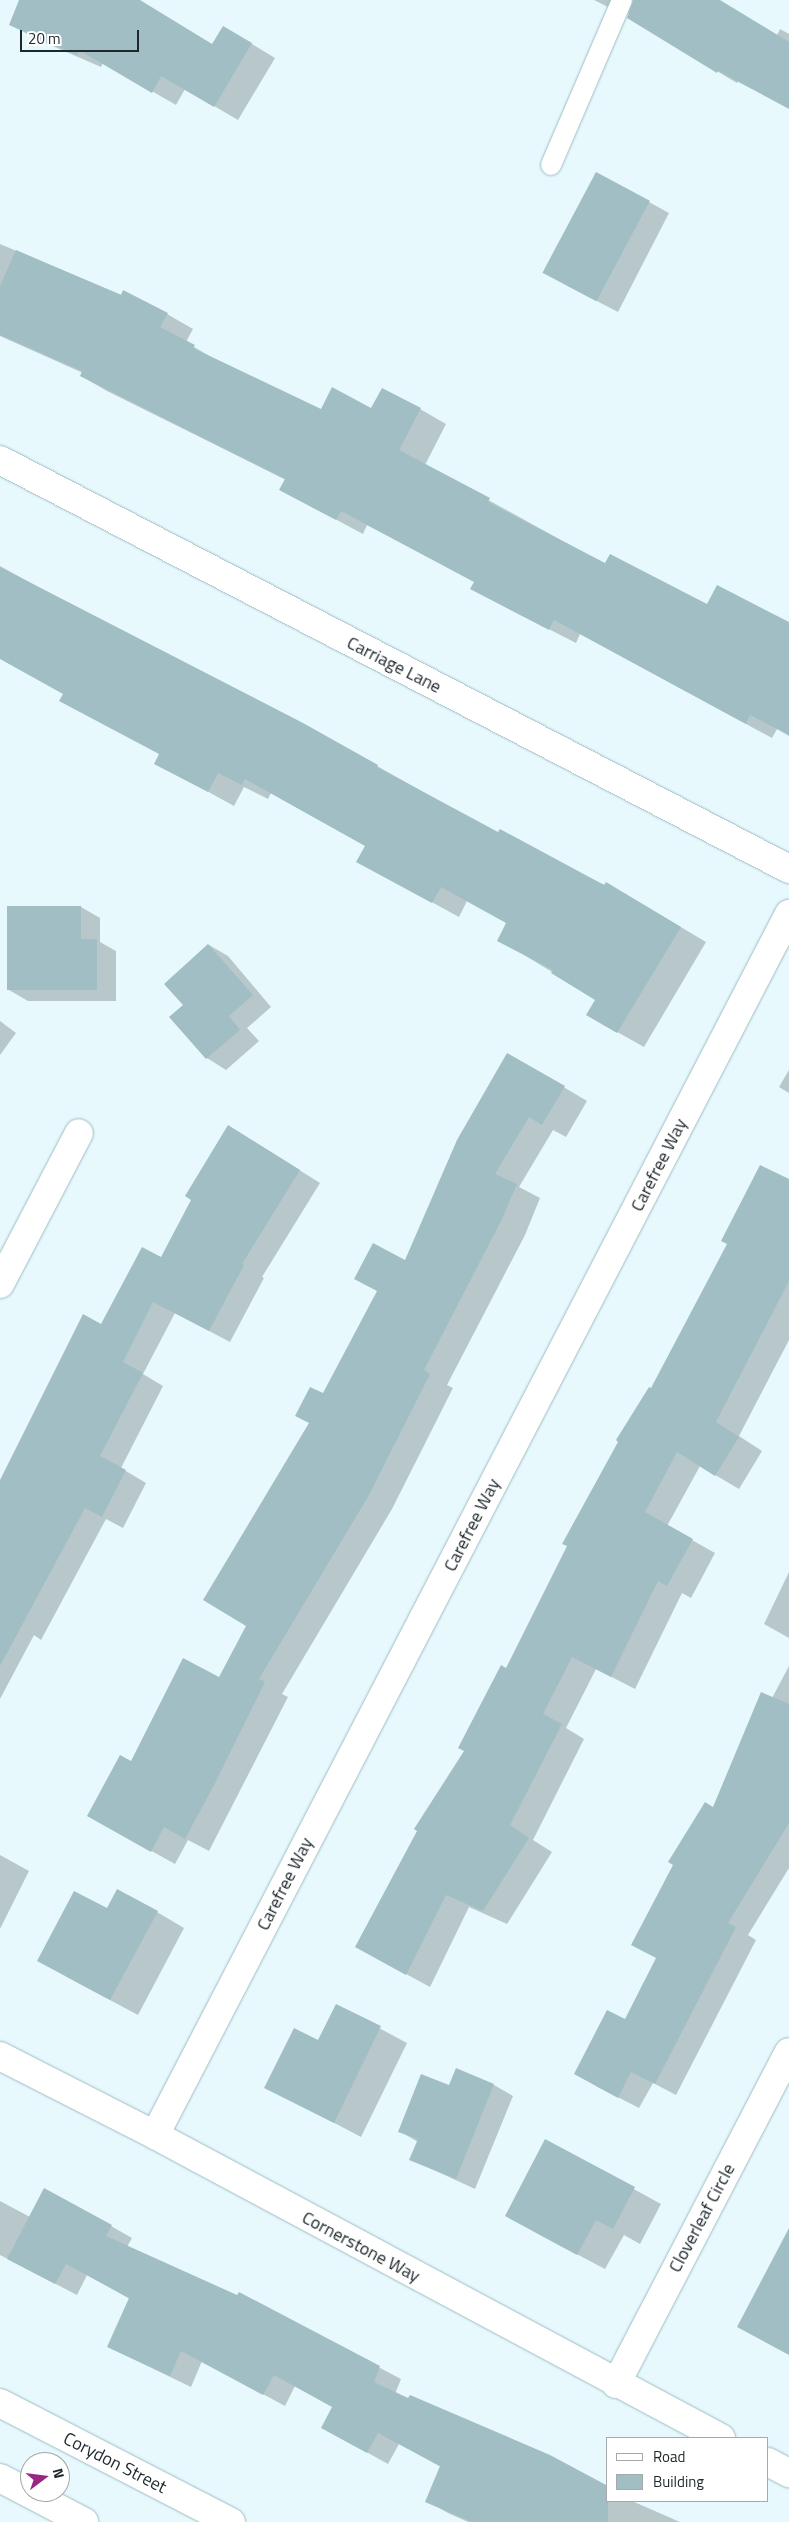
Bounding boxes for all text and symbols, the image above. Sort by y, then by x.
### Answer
scale bar [22,20,141,52]
text: 20 m [28,27,61,50]
street label: Carriage Lane [343,632,445,698]
street label: Carefree Way [626,1115,692,1215]
street label: Carefree Way [439,1475,505,1575]
street label: Carefree Way [252,1834,318,1934]
street label: Cloverleaf Circle [664,2160,740,2276]
street label: Cornerstone Way [298,2207,424,2287]
street label: Corydon Street [60,2428,170,2498]
legend [606,2437,769,2502]
text: Road [653,2445,685,2468]
north arrow [20,2452,70,2502]
text: N [48,2466,70,2481]
text: Building [653,2470,704,2493]

